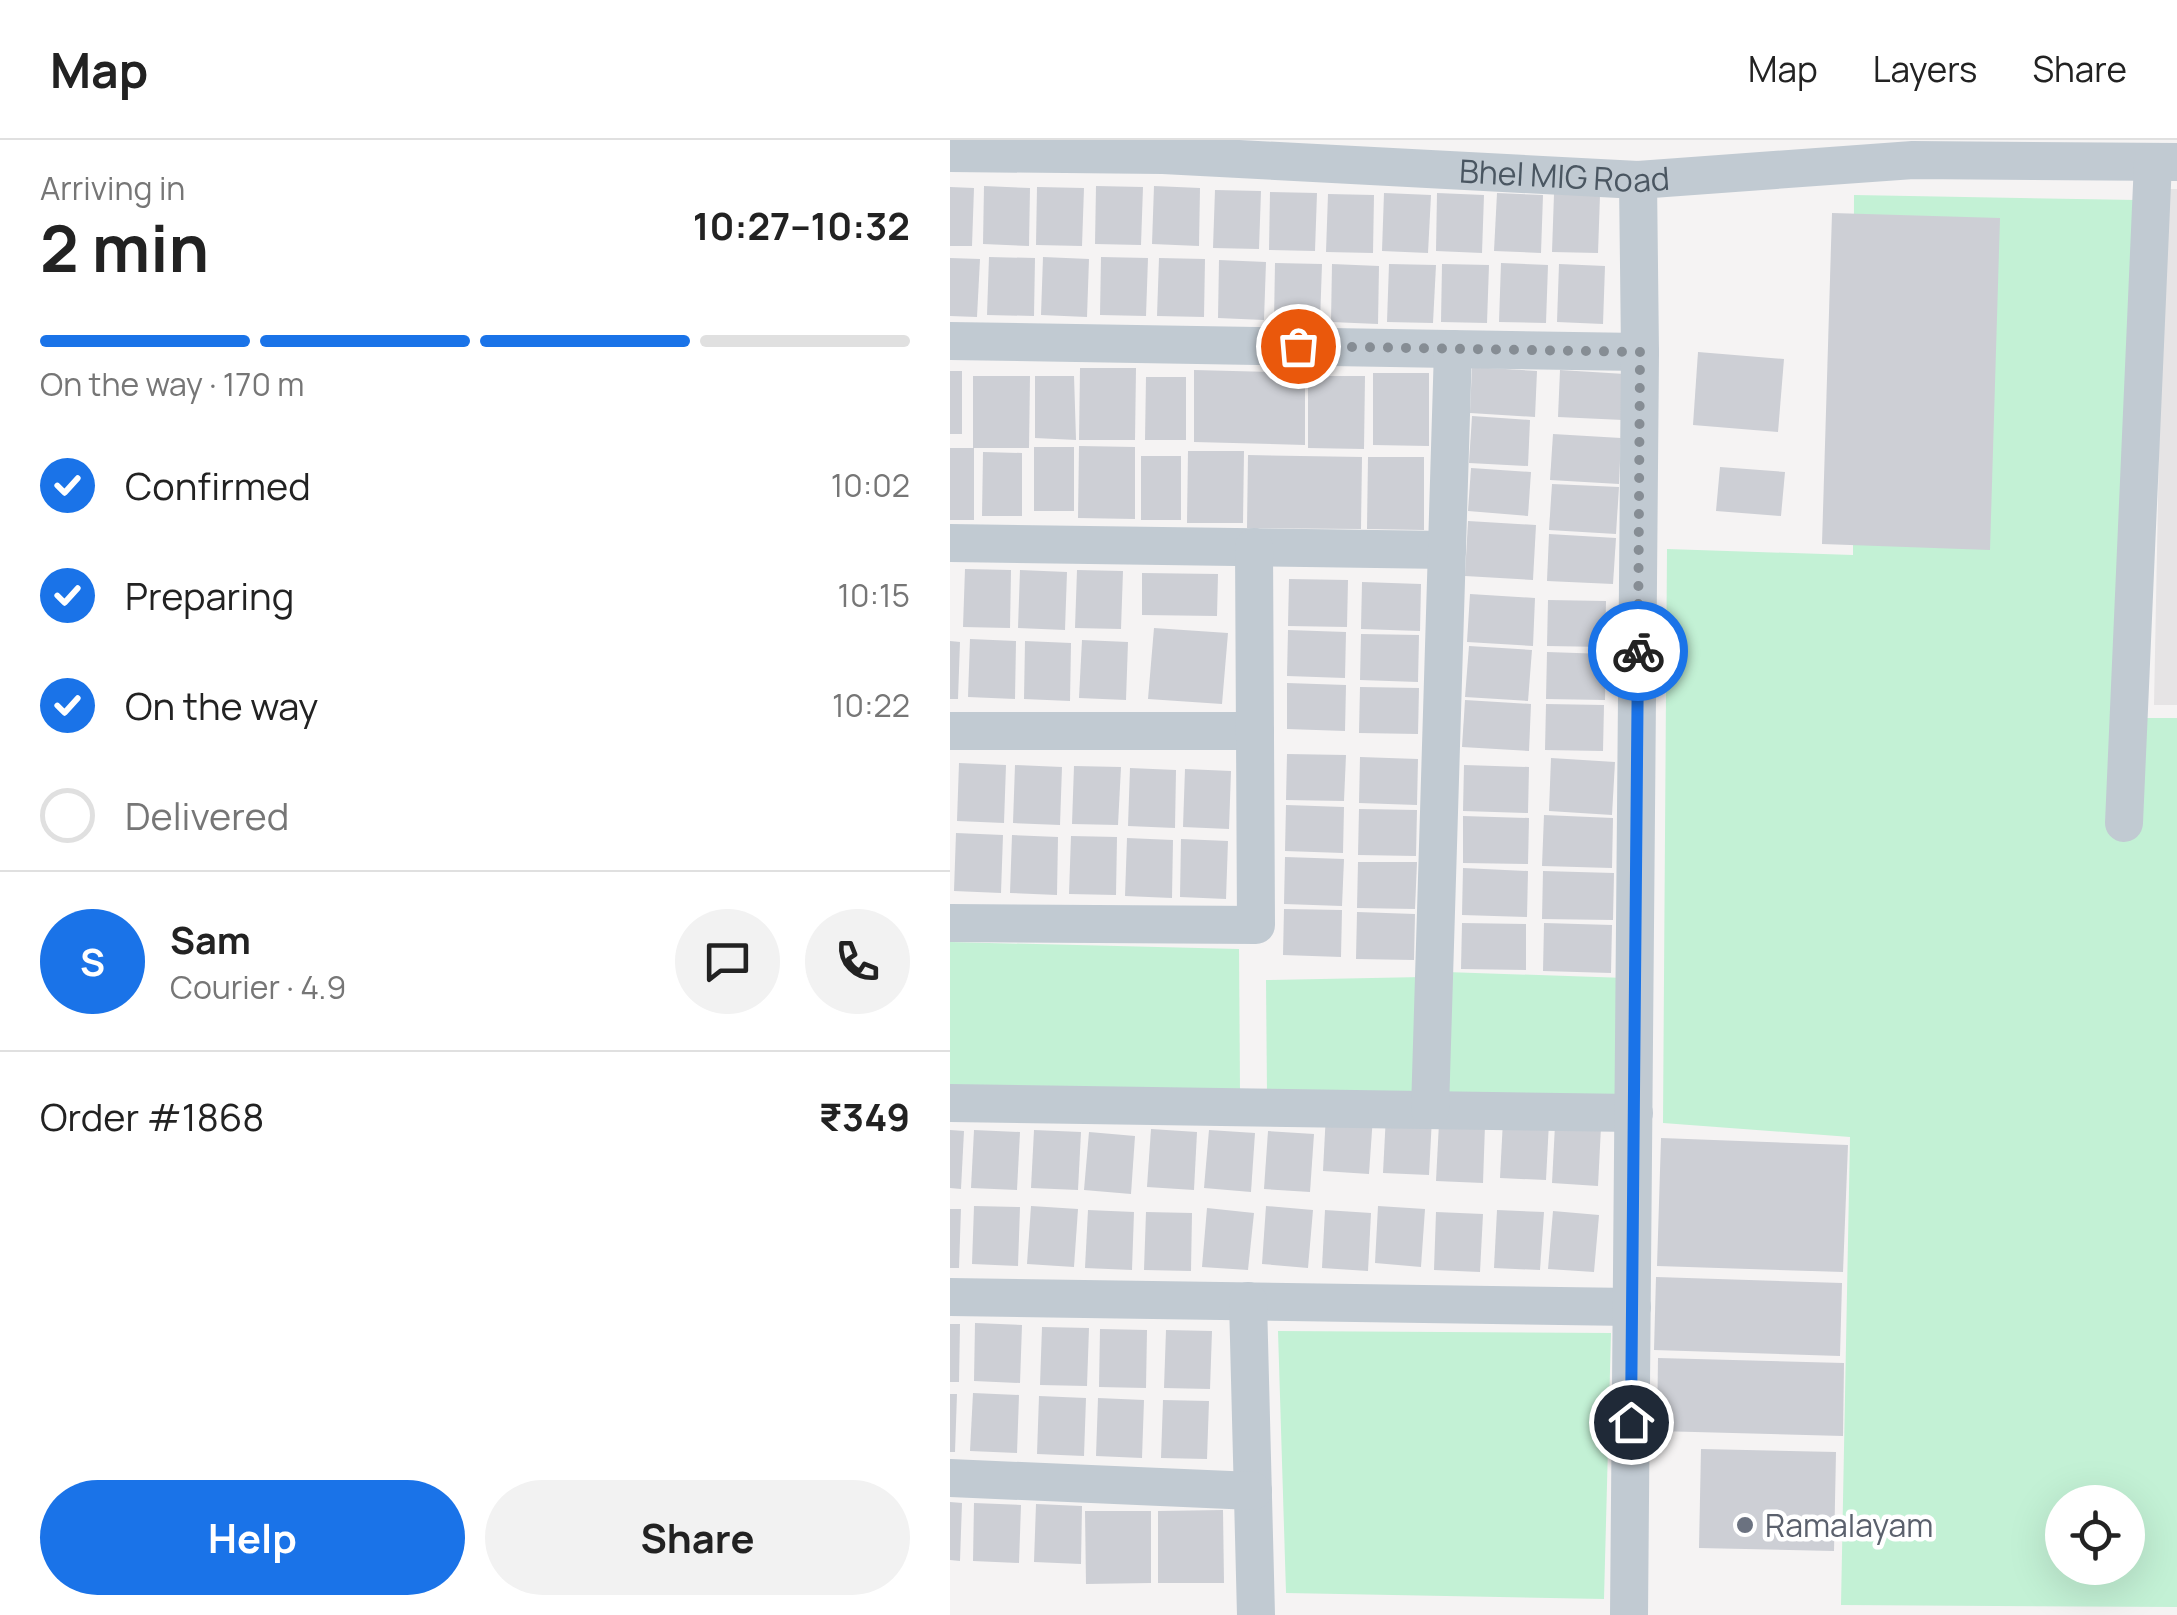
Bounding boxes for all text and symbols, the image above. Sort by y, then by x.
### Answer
text: Map [50,37,148,102]
text: Map [1748,45,1818,93]
text: Layers [1873,45,1977,93]
text: Share [2032,45,2127,93]
street label: Bhel MIG Road [1458,149,1671,202]
text: Arriving in [40,166,185,210]
text: 10:27–10:32 [693,199,910,251]
text: 2 min [40,203,209,292]
pin [1256,304,1341,389]
icon: bag [1271,319,1326,374]
text: On the way · 170 m [40,362,304,406]
icon: check [40,458,95,513]
text: Confirmed [125,459,311,511]
text: 10:02 [831,463,910,507]
icon: check [40,568,95,623]
text: Preparing [125,569,294,621]
text: 10:15 [837,573,910,617]
courier [1588,601,1688,701]
icon: bike [1611,624,1666,679]
icon: check [40,678,95,733]
text: On the way [125,679,318,731]
text: 10:22 [832,683,910,727]
text: Delivered [125,789,289,841]
button: chat [675,909,780,1014]
button: phone [805,909,910,1014]
text: Sam [170,913,251,965]
text: S [80,935,105,987]
text: Courier · 4.9 [170,965,346,1009]
text: Order #1868 [40,1090,264,1142]
text: ₹349 [819,1090,910,1142]
pin [1589,1380,1674,1465]
icon: home [1604,1395,1659,1450]
button: Help [40,1480,465,1595]
button: Share [485,1480,910,1595]
map controls [2045,1485,2145,1585]
button: locate [2045,1485,2145,1585]
place label: Ramalayam [1765,1503,1933,1547]
marker: Ramalayam [1734,1514,1756,1536]

